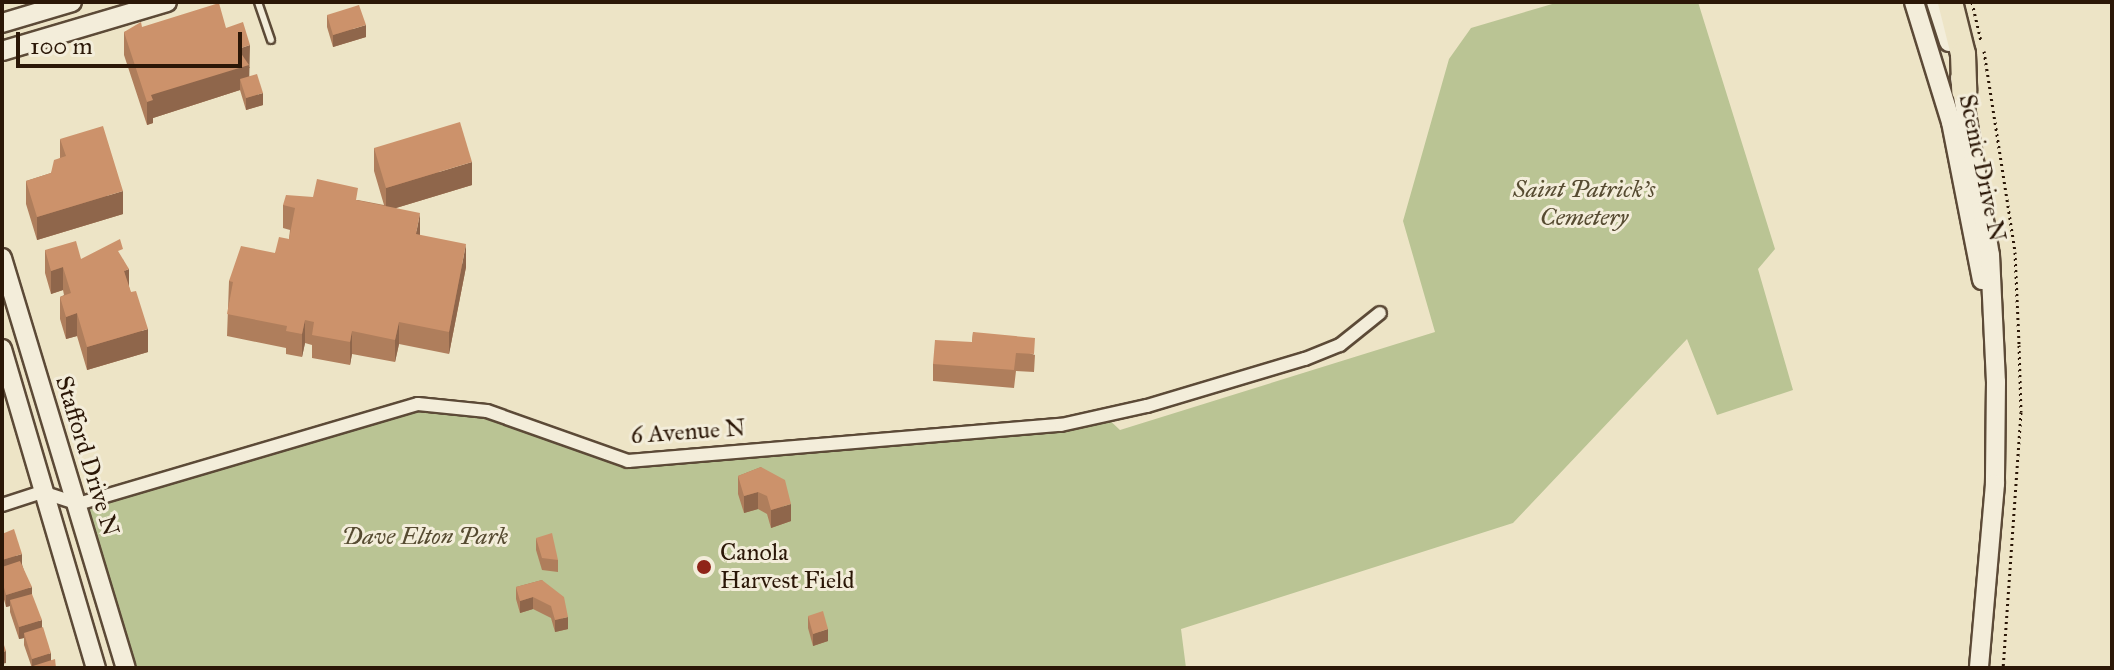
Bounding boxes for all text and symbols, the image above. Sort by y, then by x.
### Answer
scale bar [20,16,246,66]
text: 100 m [30,31,93,61]
street label: Scenic Drive N [1952,92,2012,244]
park label: Saint Patrick's Cemetery [1513,176,1655,232]
street label: Stafford Drive N [49,372,125,540]
street label: 6 Avenue N [630,414,746,450]
park label: Dave Elton Park [342,523,508,551]
place label: Canola Harvest Field [720,539,854,595]
marker: Canola Harvest Field [695,558,713,576]

